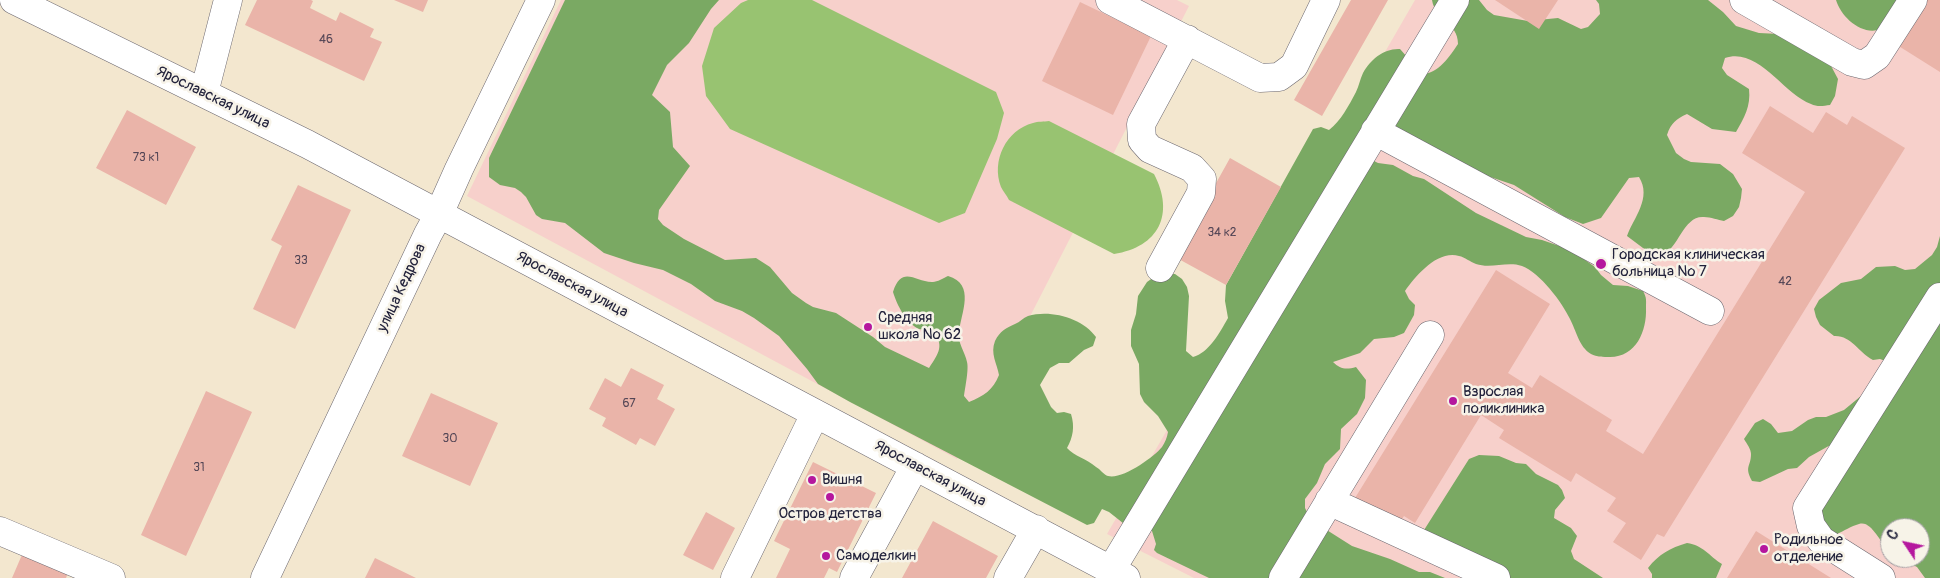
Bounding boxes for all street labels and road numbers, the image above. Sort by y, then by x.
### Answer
street label: Ярославская улица [153,63,273,133]
street label: улица Кедрова [374,241,430,335]
street label: Ярославская улица [513,248,631,322]
street label: Ярославская улица [871,437,989,511]

